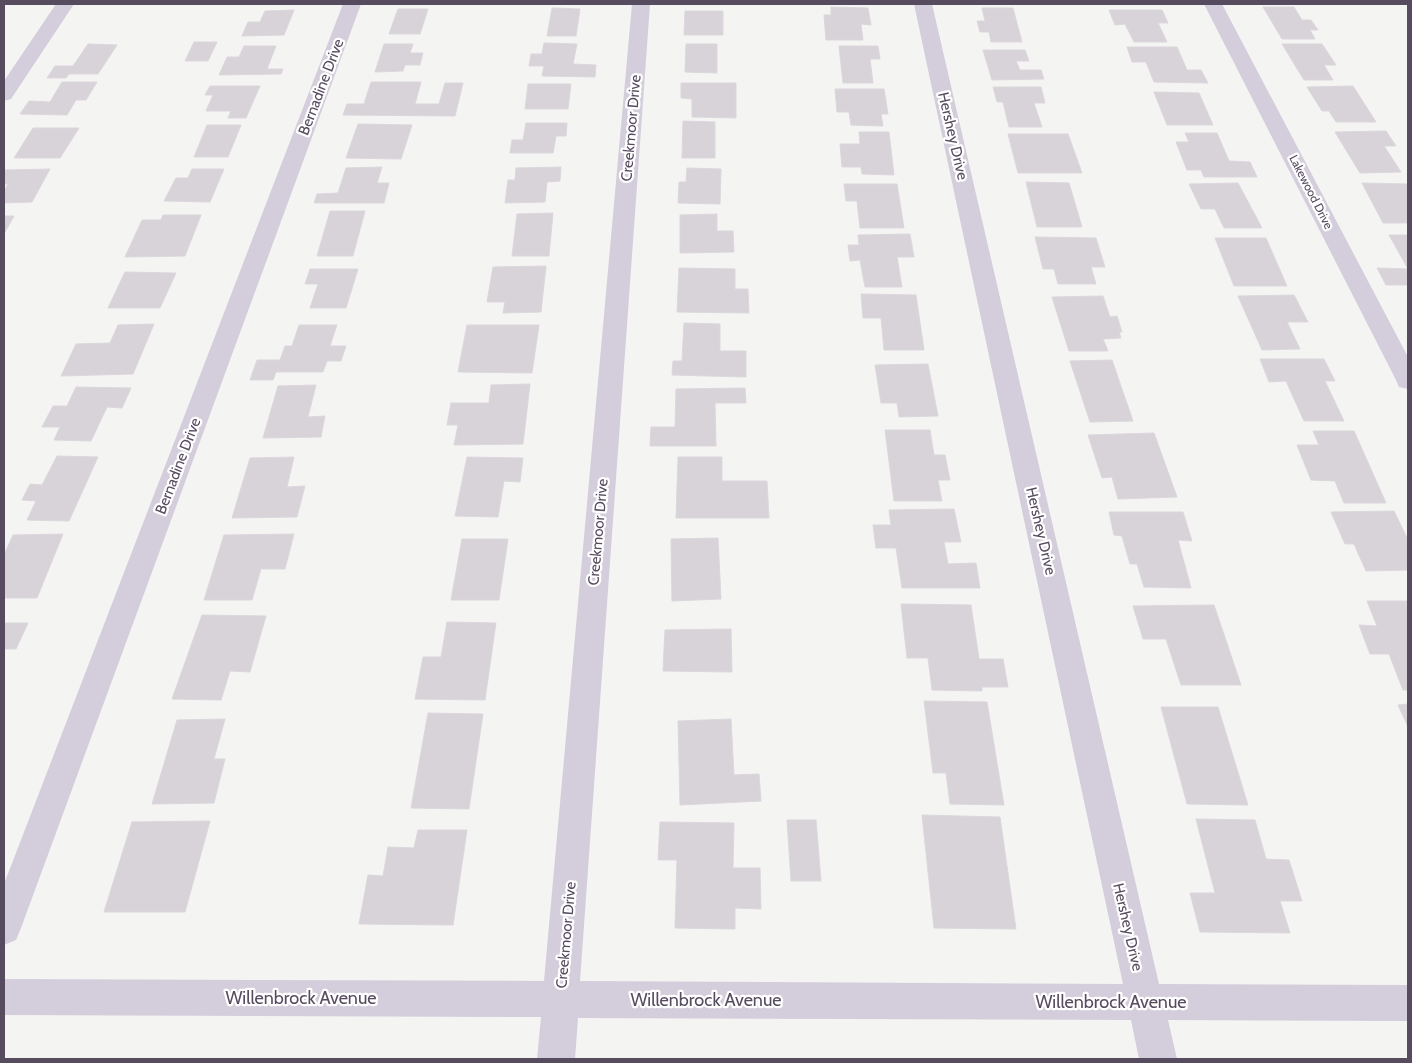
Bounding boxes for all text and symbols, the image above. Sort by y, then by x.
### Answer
street label: Bernadine Drive [294,36,348,138]
street label: Creekmoor Drive [617,74,645,182]
street label: Hershey Drive [934,90,972,182]
street label: Lakewood Drive [1286,152,1337,231]
street label: Bernadine Drive [151,415,205,517]
street label: Creekmoor Drive [584,478,612,586]
street label: Hershey Drive [1022,485,1060,577]
street label: Creekmoor Drive [552,881,580,989]
street label: Hershey Drive [1109,881,1147,973]
street label: Willenbrock Avenue [225,987,377,1009]
street label: Willenbrock Avenue [630,989,782,1011]
street label: Willenbrock Avenue [1035,991,1187,1013]

